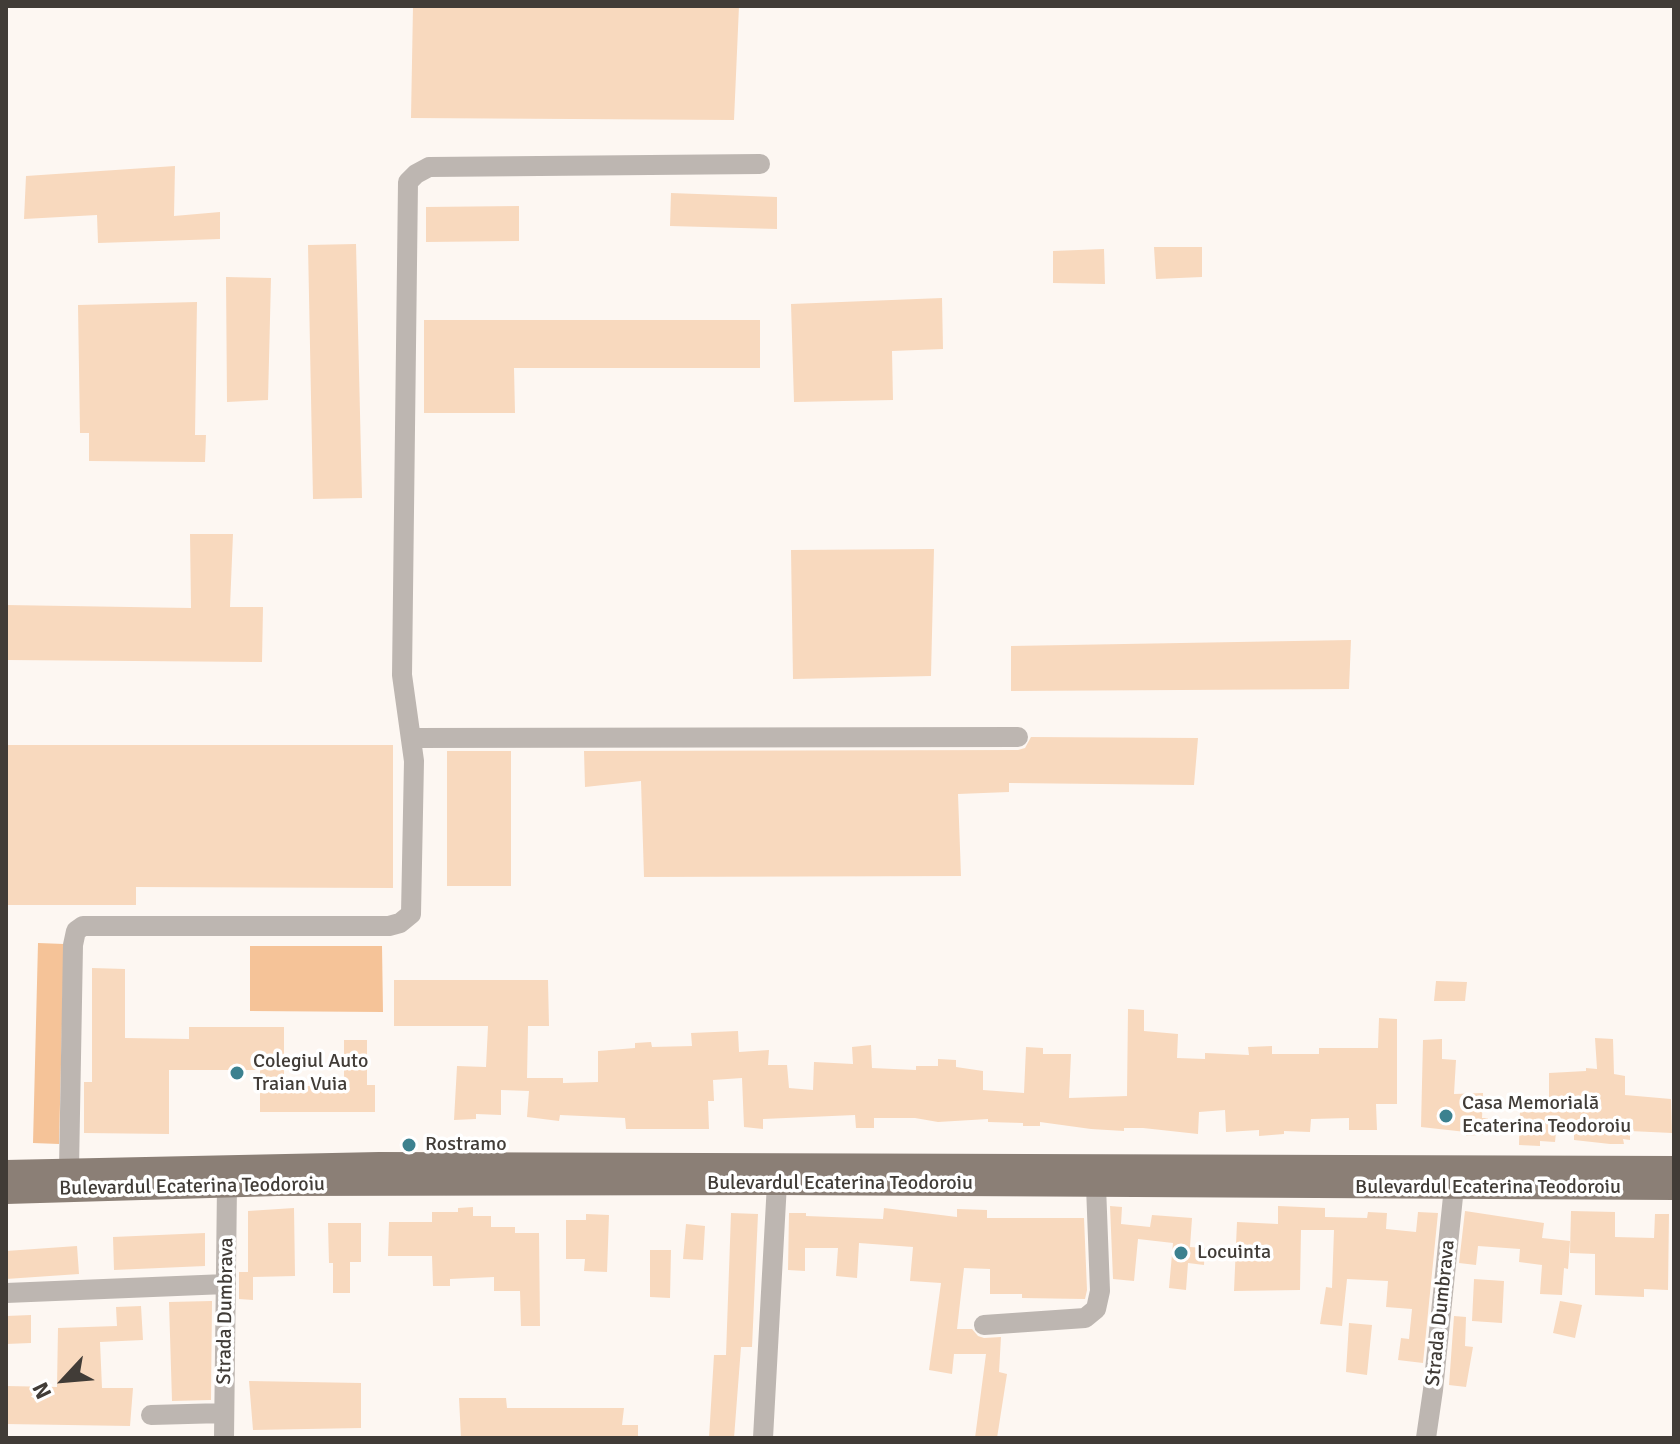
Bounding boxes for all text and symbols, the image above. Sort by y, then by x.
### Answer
place label: Colegiul Auto Traian Vuia [253,1050,368,1097]
marker: Colegiul Auto Traian Vuia [228,1064,246,1082]
place label: Casa Memorială Ecaterina Teodoroiu [1462,1092,1631,1139]
marker: Casa Memorială Ecaterina Teodoroiu [1437,1107,1455,1125]
place label: Rostramo [425,1133,507,1157]
marker: Rostramo [400,1136,418,1154]
street label: Bulevardul Ecaterina Teodoroiu [707,1172,973,1196]
street label: Bulevardul Ecaterina Teodoroiu [59,1173,325,1201]
street label: Bulevardul Ecaterina Teodoroiu [1355,1176,1621,1200]
street label: Strada Dumbrava [213,1237,239,1385]
street label: Strada Dumbrava [1421,1239,1461,1387]
place label: Locuinta [1197,1241,1271,1265]
marker: Locuinta [1172,1244,1190,1262]
north arrow [24,1340,104,1420]
text: N [26,1378,57,1404]

